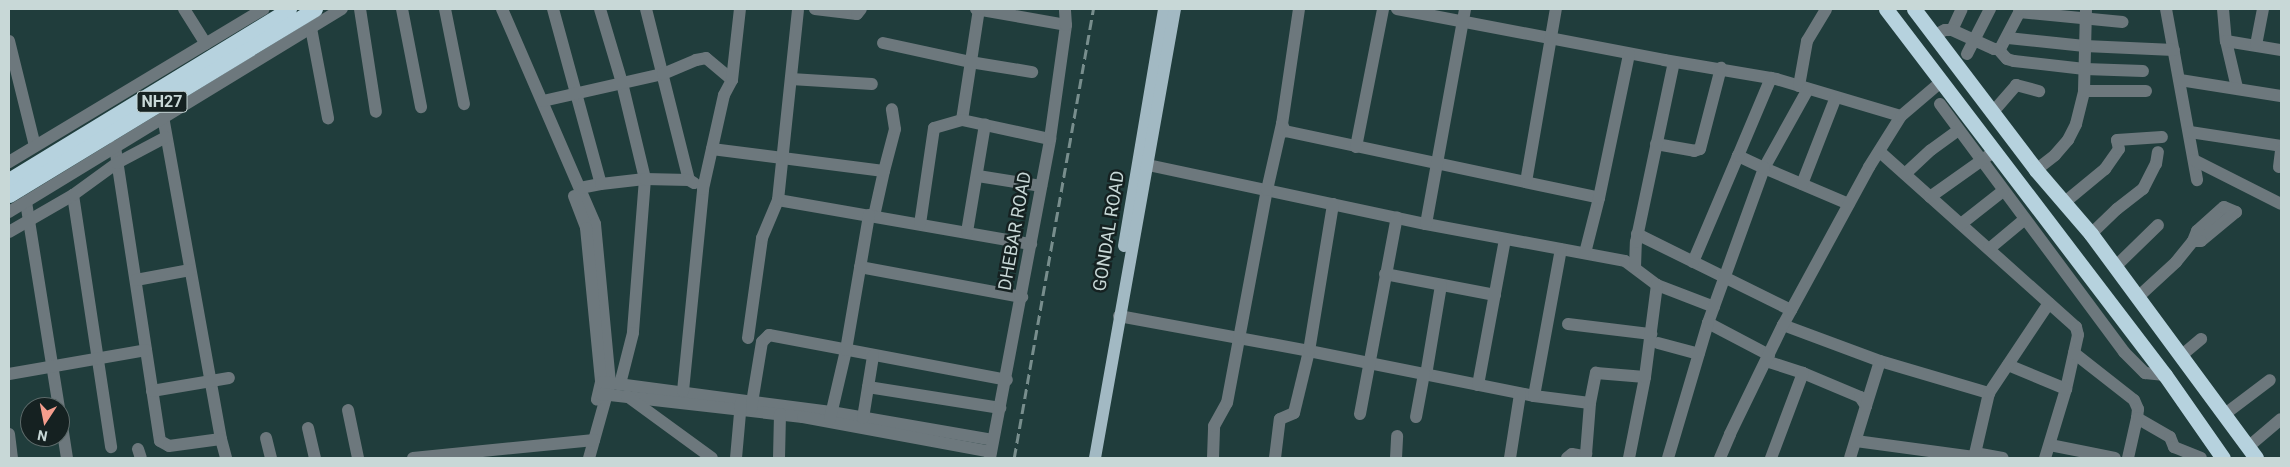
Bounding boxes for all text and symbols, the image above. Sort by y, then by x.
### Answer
road number: NH27 [136,88,188,115]
street label: GONDAL ROAD [1089,169,1129,293]
street label: DHEBAR ROAD [994,170,1036,292]
north arrow [20,397,70,447]
text: N [36,427,49,445]

